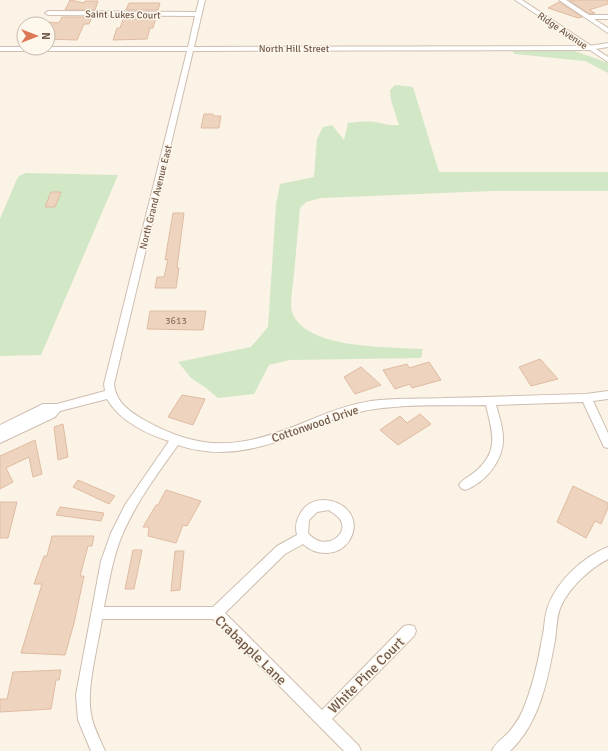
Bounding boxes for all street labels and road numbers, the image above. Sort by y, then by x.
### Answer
street label: Saint Lukes Court [85,8,161,22]
street label: Ridge Avenue [535,10,590,52]
street label: North Hill Street [259,43,330,55]
street label: North Grand Avenue East [137,143,175,251]
street label: Cottonwood Drive [270,403,361,446]
street label: Crabapple Lane [211,612,290,689]
street label: White Pine Court [325,633,408,717]

